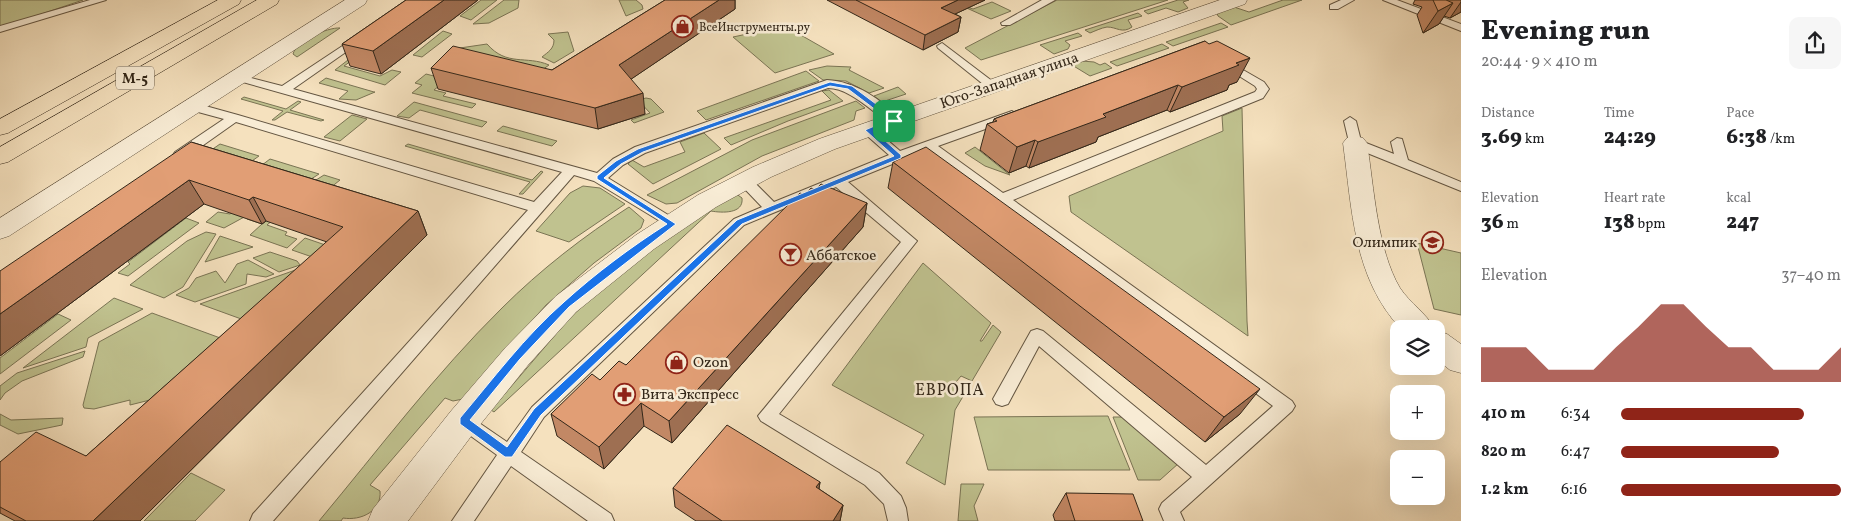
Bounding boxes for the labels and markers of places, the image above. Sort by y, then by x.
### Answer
shop icon: ВсеИнструменты.ру [671,15,695,39]
place label: ВсеИнструменты.ру [699,20,811,36]
pin [873,100,915,142]
school or university icon: Олимпик [1421,230,1445,254]
place label: Олимпик [1353,233,1417,254]
bar icon: Аббатское [778,243,802,267]
place label: Аббатское [806,246,876,267]
shop icon: Ozon [665,350,689,374]
place label: Ozon [693,353,728,374]
pharmacy icon: Вита Экспресс [613,382,637,406]
place label: Вита Экспресс [641,385,739,406]

